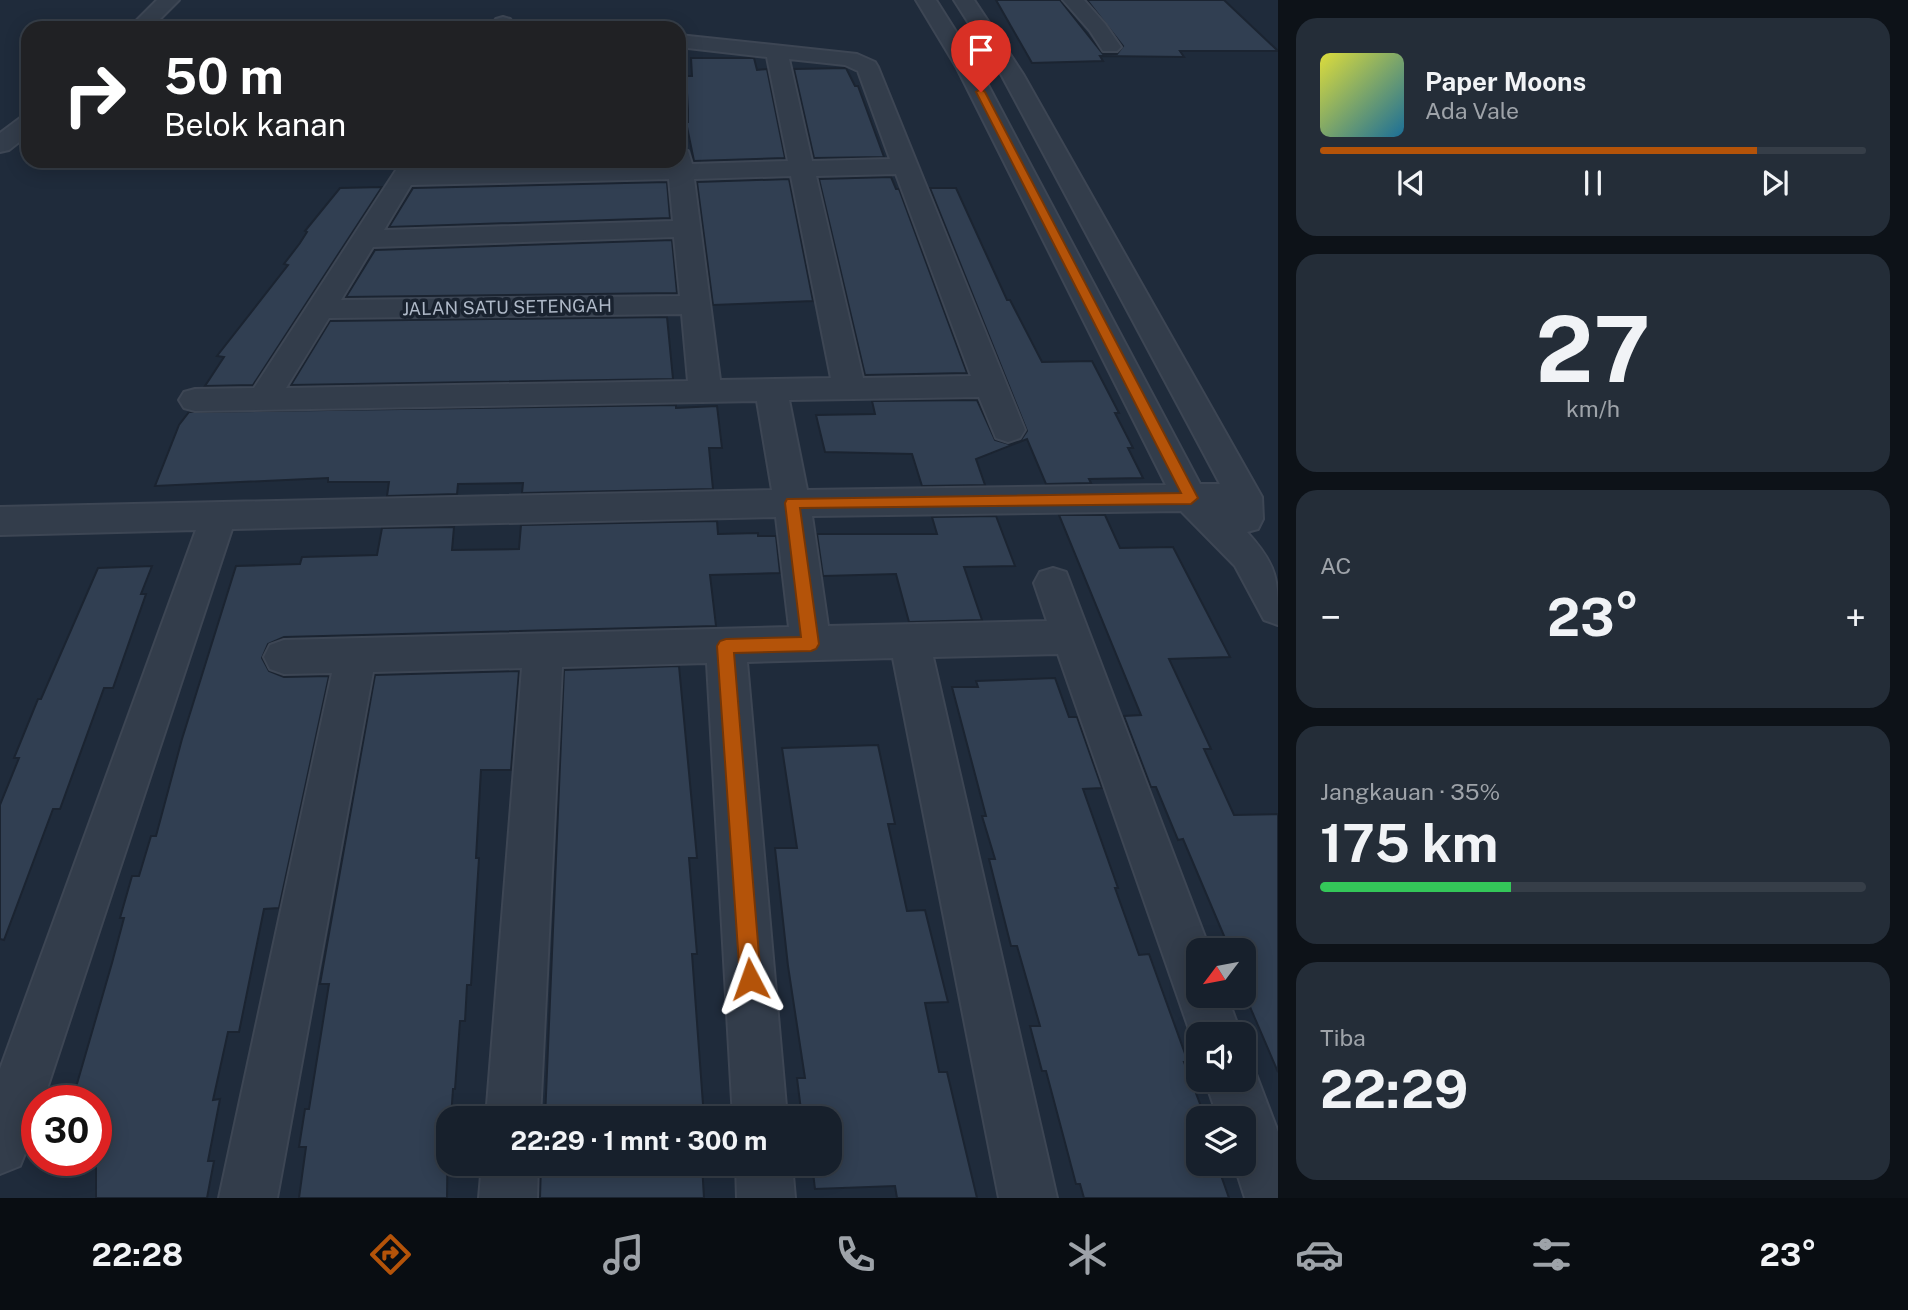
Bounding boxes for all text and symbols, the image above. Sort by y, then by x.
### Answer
pin [951,20,1011,92]
icon: arrive [962,31,1000,69]
text: 50 m [164,47,284,105]
icon: right [49,49,140,140]
text: Paper Moons [1425,66,1586,97]
text: Ada Vale [1425,97,1519,124]
text: Belok kanan [164,106,346,143]
icon: previous [1392,164,1430,202]
icon: pause [1574,164,1612,202]
icon: next [1756,164,1794,202]
street label: JALAN SATU SETENGAH [402,295,612,319]
text: 27 [1536,296,1650,402]
text: km/h [1566,395,1620,422]
text: AC [1320,552,1351,579]
text: 23° [1547,587,1639,648]
text: − [1320,595,1341,640]
text: + [1845,595,1866,640]
text: Jangkauan · 35% [1320,778,1500,805]
text: 175 km [1320,813,1498,874]
north arrow [1186,938,1256,1008]
map controls [1186,938,1256,1176]
position arrow [713,942,787,1016]
button: sound [1186,1022,1256,1092]
text: Tiba [1320,1024,1366,1051]
text: 22:29 [1320,1059,1468,1120]
speed limit sign: 30 [21,1085,112,1176]
button: layers [1186,1106,1256,1176]
text: 22:29 · 1 mnt · 300 m [511,1125,767,1156]
icon: directions [366,1230,415,1279]
icon: music [599,1230,648,1279]
icon: phone [831,1230,880,1279]
icon: climate [1063,1230,1112,1279]
icon: car [1295,1230,1344,1279]
icon: filters [1527,1230,1576,1279]
text: 22:28 [92,1236,183,1273]
text: 23° [1760,1236,1816,1273]

